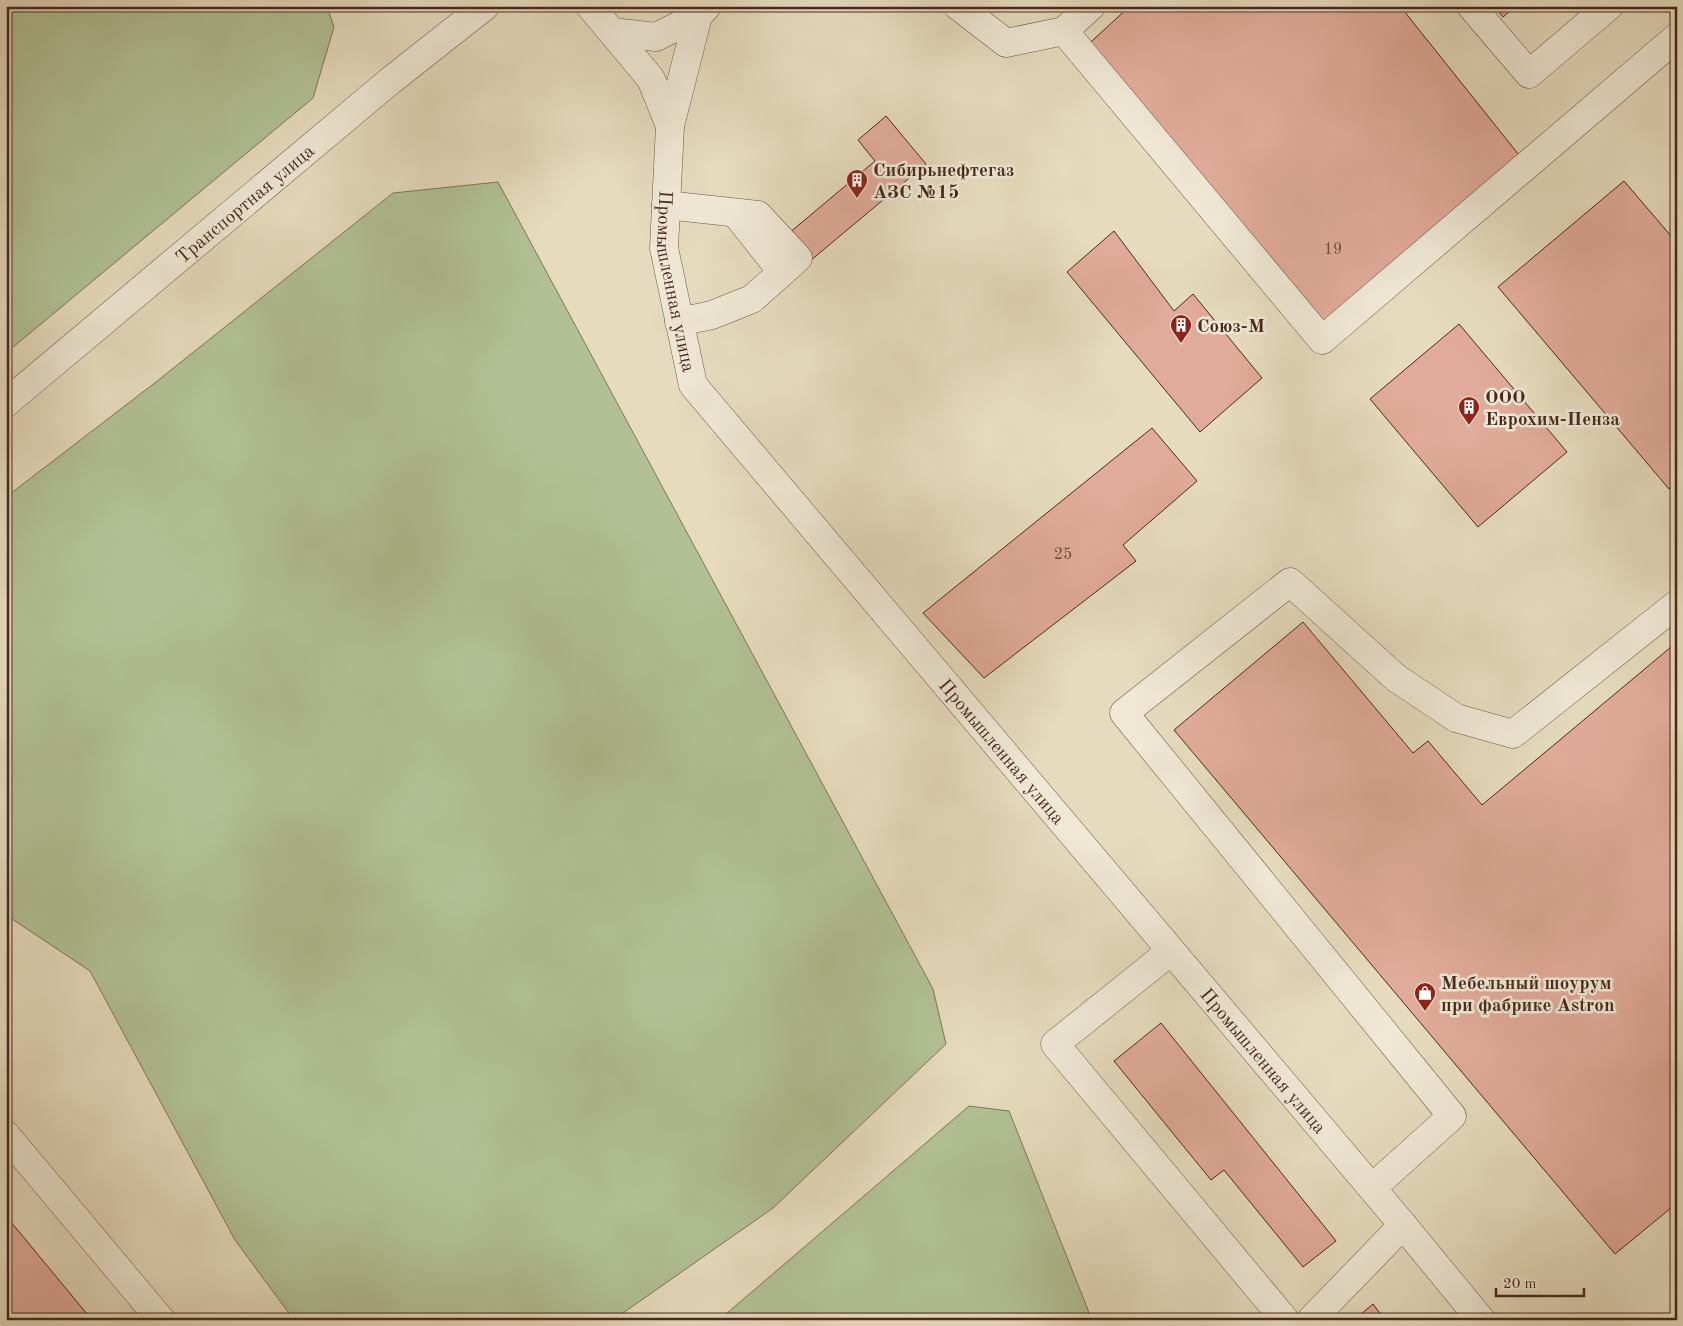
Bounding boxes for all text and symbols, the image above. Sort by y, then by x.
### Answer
street label: Транспортная улица [173,142,319,268]
place label: Сибирьнефтегаз АЗС №15 [873,162,1014,203]
building icon: Сибирьнефтегаз АЗС №15 [845,168,869,199]
street label: Промышленная улица [652,190,697,375]
house number: 19 [1324,242,1342,258]
building icon: Союз-М [1169,313,1193,344]
place label: Союз-М [1197,318,1265,337]
place label: ООО Еврохим-Пенза [1485,389,1620,430]
building icon: ООО Еврохим-Пенза [1457,395,1481,426]
house number: 25 [1054,547,1072,563]
street label: Промышленная улица [934,676,1067,829]
place label: Мебельный шоурум при фабрике Astron [1441,975,1614,1016]
shop icon: Мебельный шоурум при фабрике Astron [1413,981,1437,1012]
street label: Промышленная улица [1195,986,1329,1139]
scale bar [1496,1266,1583,1298]
text: 20 m [1503,1277,1537,1292]

